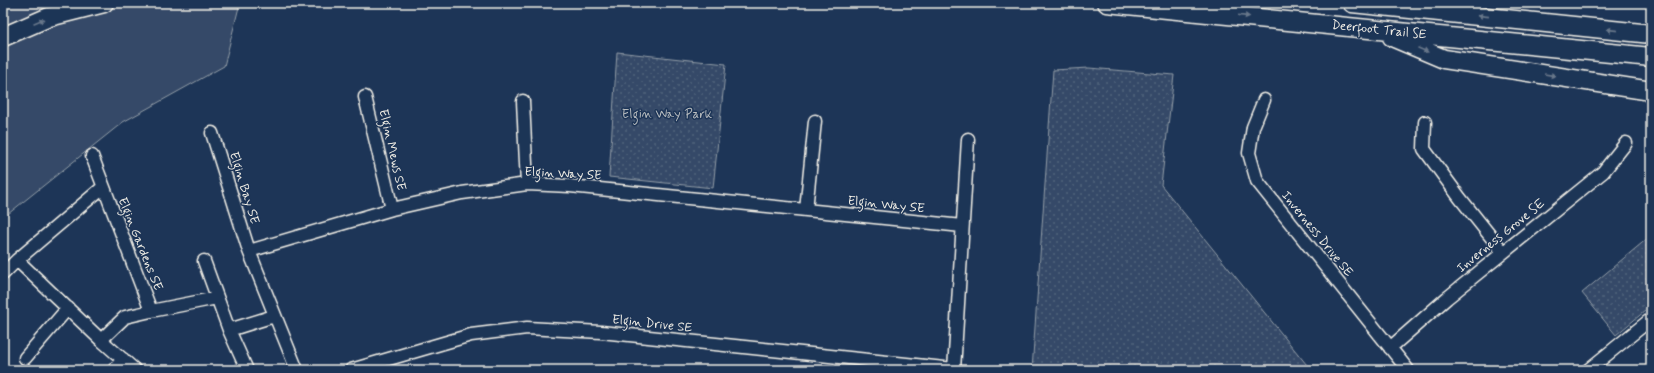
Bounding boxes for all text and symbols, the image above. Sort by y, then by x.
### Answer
one-way arrow [1237,13,1250,20]
one-way arrow [1477,13,1489,20]
street label: Deerfoot Trail SE [1331,17,1428,45]
one-way arrow [33,18,44,24]
one-way arrow [1606,26,1618,33]
one-way arrow [1418,47,1429,53]
one-way arrow [1544,72,1556,78]
park label: Elgin Way Park [622,106,713,125]
street label: Elgin Mews SE [372,108,410,193]
street label: Elgin Bay SE [223,150,263,227]
street label: Elgin Way SE [524,163,602,187]
street label: Inverness Drive SE [1277,188,1357,281]
street label: Elgin Way SE [847,193,926,220]
street label: Elgin Gardens SE [112,195,167,294]
street label: Inverness Grove SE [1453,195,1549,277]
street label: Elgin Drive SE [611,311,693,339]

